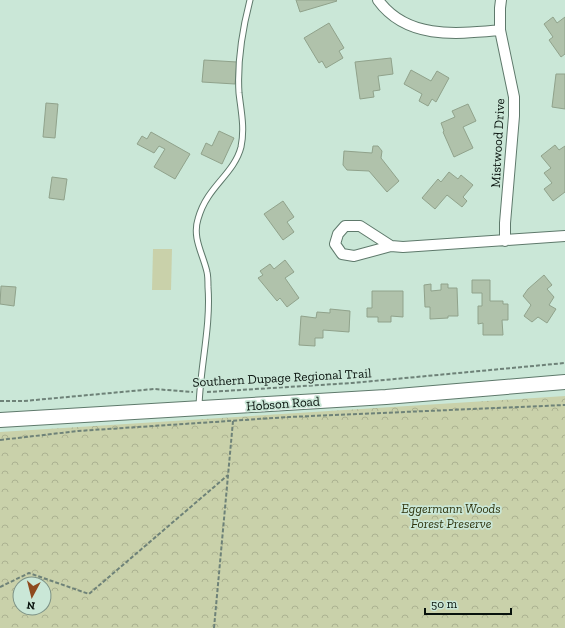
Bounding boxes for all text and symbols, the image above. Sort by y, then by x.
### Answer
street label: Mistwood Drive [488,98,507,188]
street label: Southern Dupage Regional Trail [192,365,372,390]
street label: Hobson Road [246,393,320,414]
park label: Eggermann Woods Forest Preserve [401,501,501,531]
north arrow [12,576,52,616]
scale bar [425,590,511,616]
text: 50 m [431,597,458,611]
text: N [25,598,36,612]

